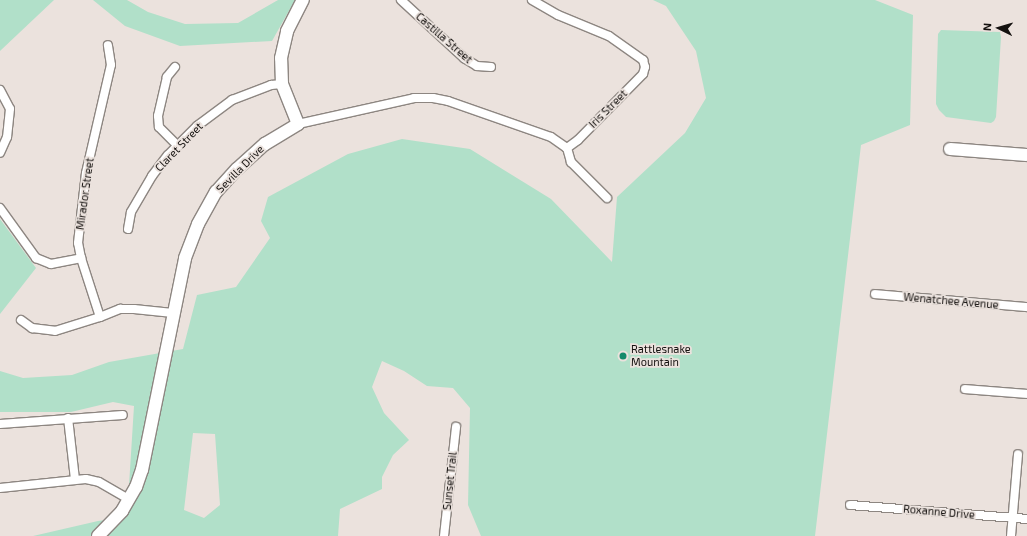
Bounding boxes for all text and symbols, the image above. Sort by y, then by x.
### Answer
north arrow [979,8,1019,48]
street label: Castilla Street [413,10,475,66]
text: N [980,22,993,31]
street label: Iris Street [586,87,630,131]
street label: Claret Street [152,120,206,174]
street label: Sevilla Drive [214,143,266,195]
street label: Mirador Street [73,157,97,231]
street label: Wenatchee Avenue [903,290,999,312]
place label: Rattlesnake Mountain [631,343,691,369]
marker: Rattlesnake Mountain [618,351,628,361]
street label: Sunset Trail [440,451,460,511]
street label: Roxanne Drive [903,502,975,522]

